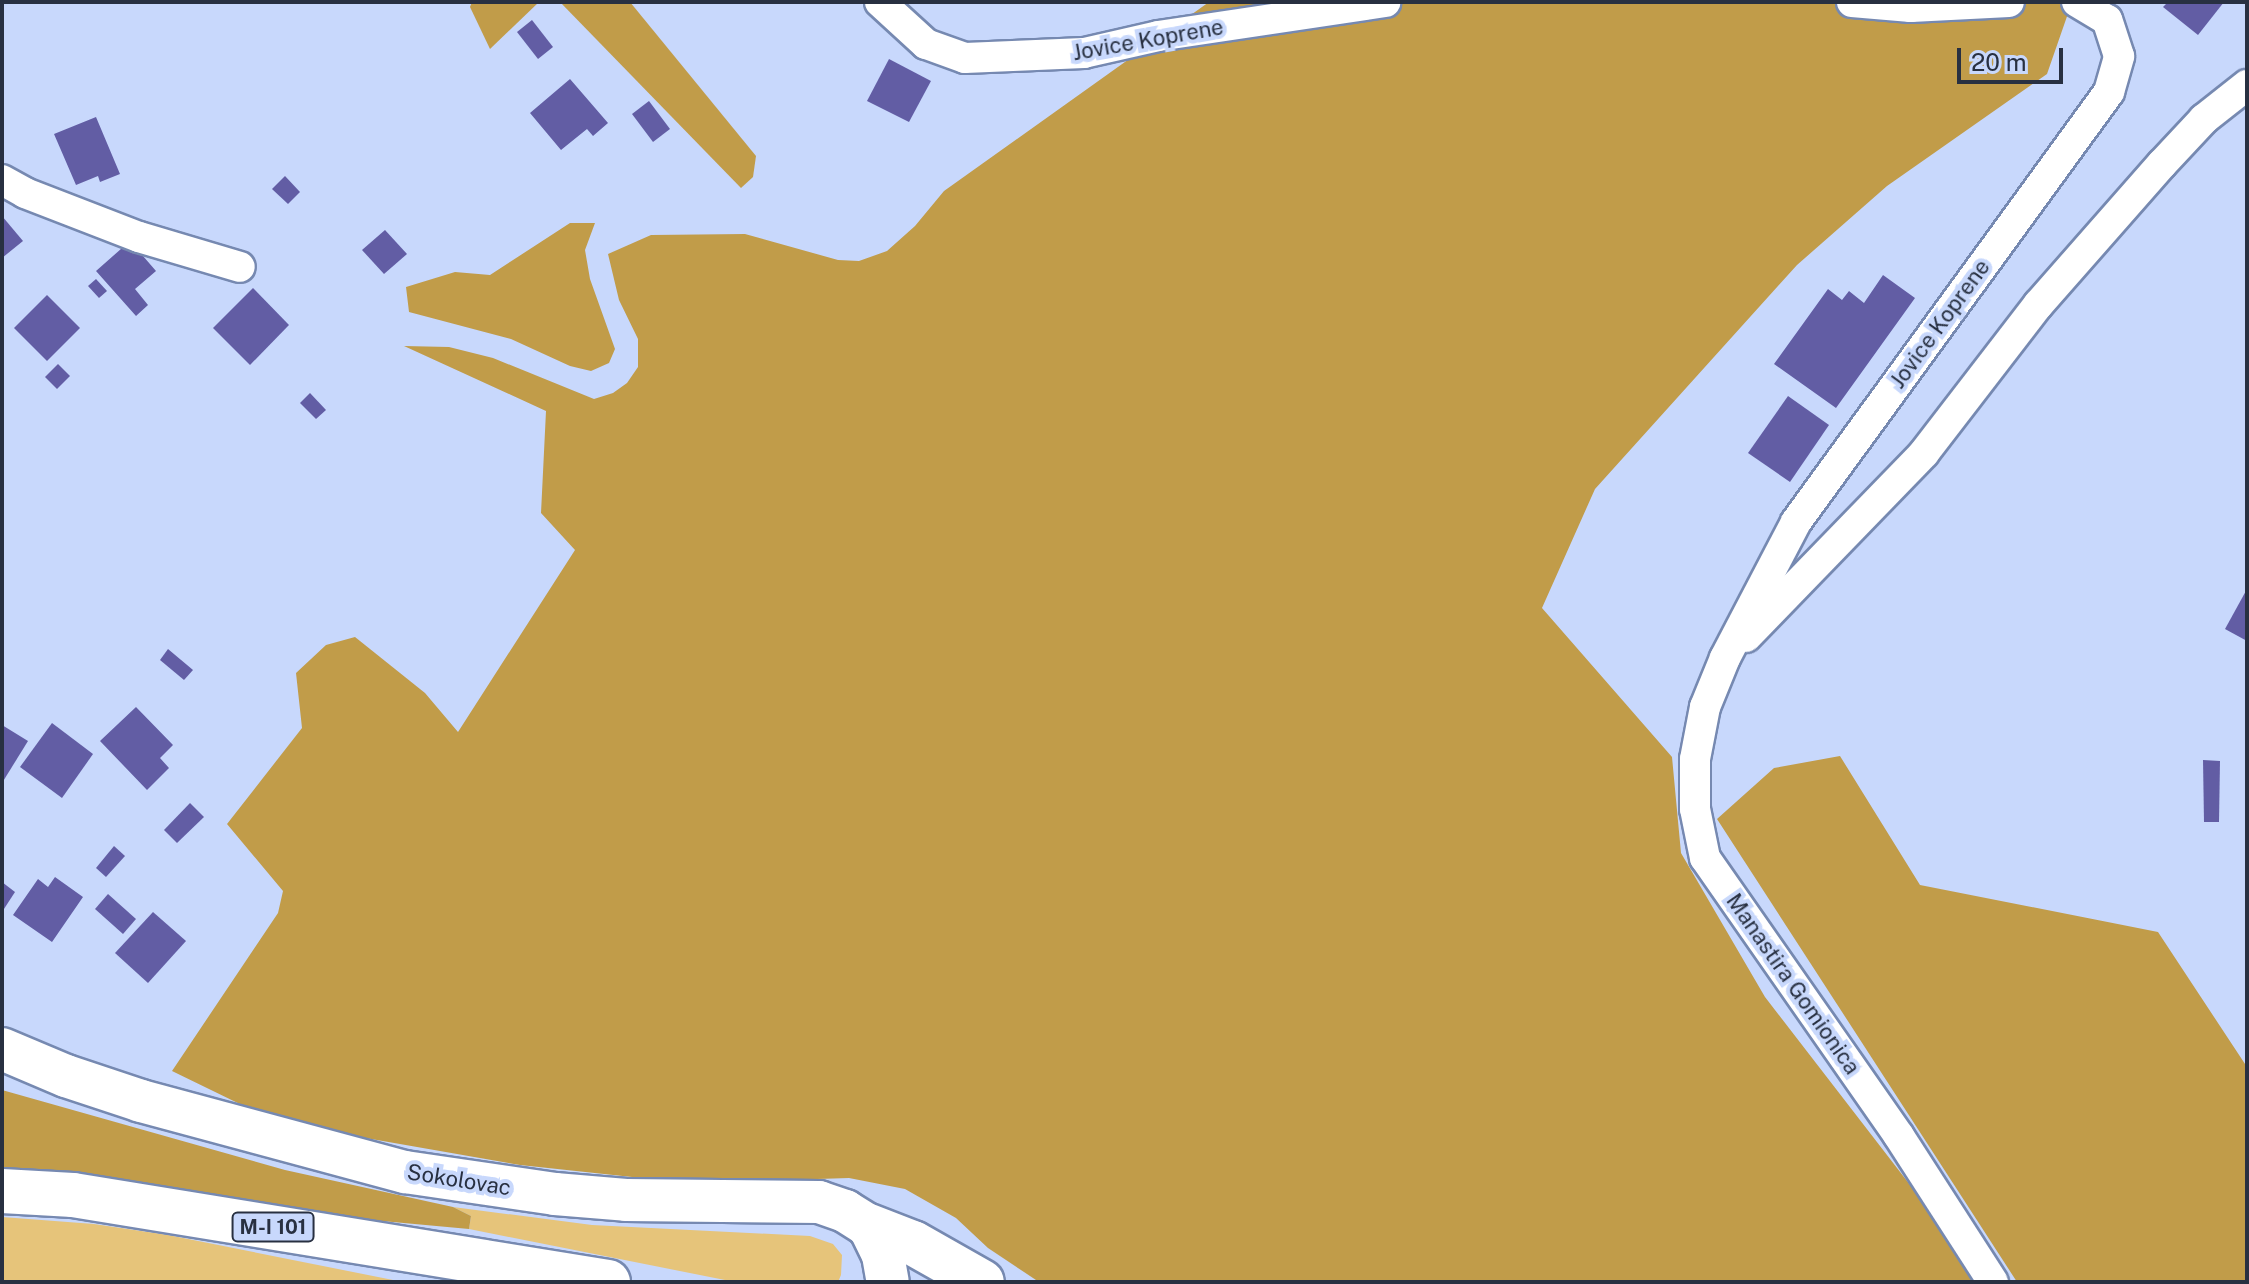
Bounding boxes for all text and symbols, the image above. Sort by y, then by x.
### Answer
street label: Jovice Koprene [1070,14,1226,66]
scale bar [1961,32,2067,82]
text: 20 m [1971,48,2027,76]
street label: Jovice Koprene [1884,254,1996,394]
street label: Manastira Gomionica [1721,889,1865,1079]
street label: Sokolovac [405,1159,513,1201]
road number: M-I 101 [231,1211,315,1243]

